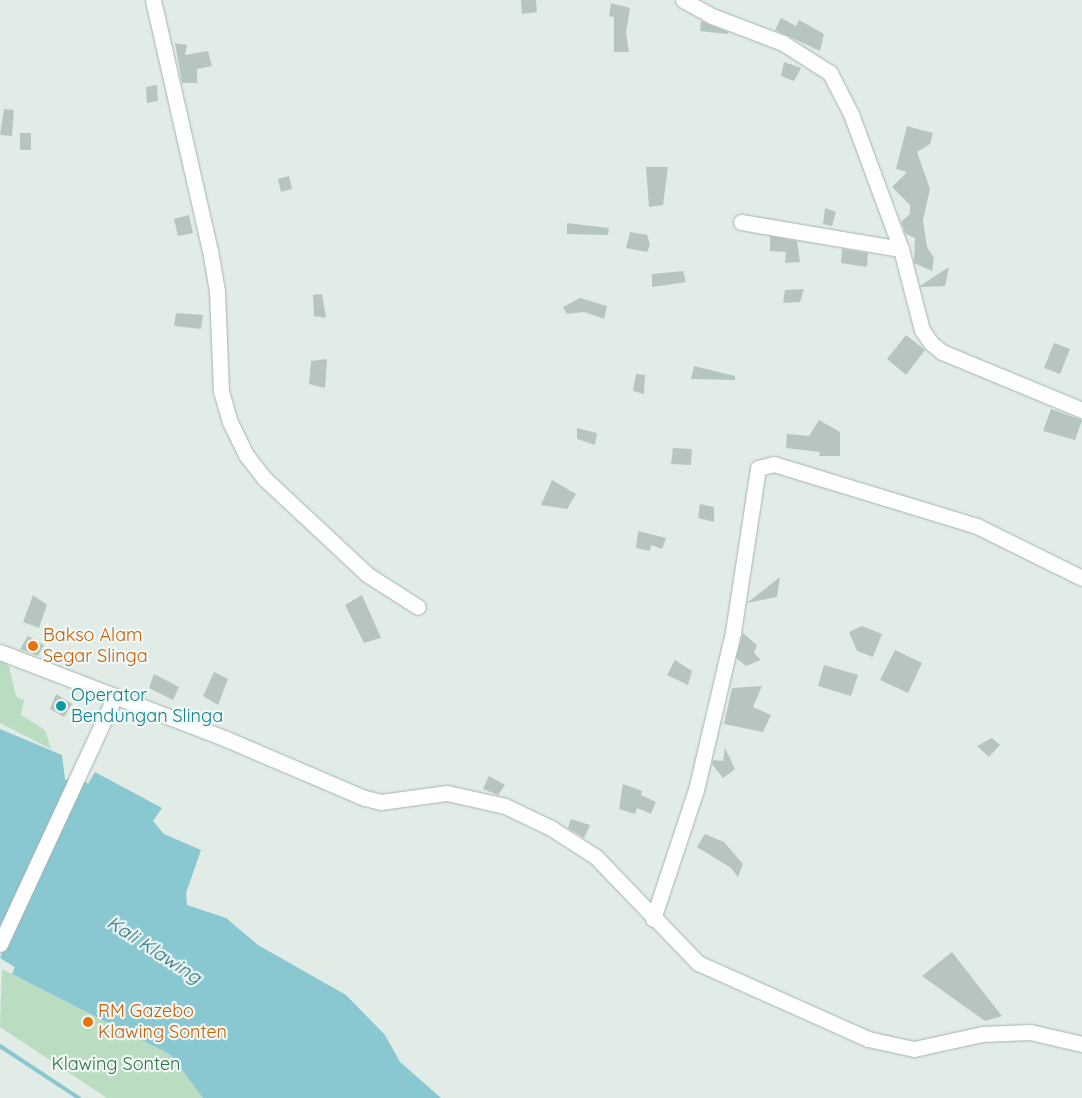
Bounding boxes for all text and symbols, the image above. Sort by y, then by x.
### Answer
place label: Bakso Alam Segar Slinga [43,625,148,668]
marker: Bakso Alam Segar Slinga [27,640,39,652]
place label: Operator Bendungan Slinga [71,685,223,728]
marker: Operator Bendungan Slinga [55,700,67,712]
water label: Kali Klawing [103,911,205,989]
place label: RM Gazebo Klawing Sonten [98,1001,227,1044]
marker: RM Gazebo Klawing Sonten [82,1016,94,1028]
park label: Klawing Sonten [51,1053,181,1075]

